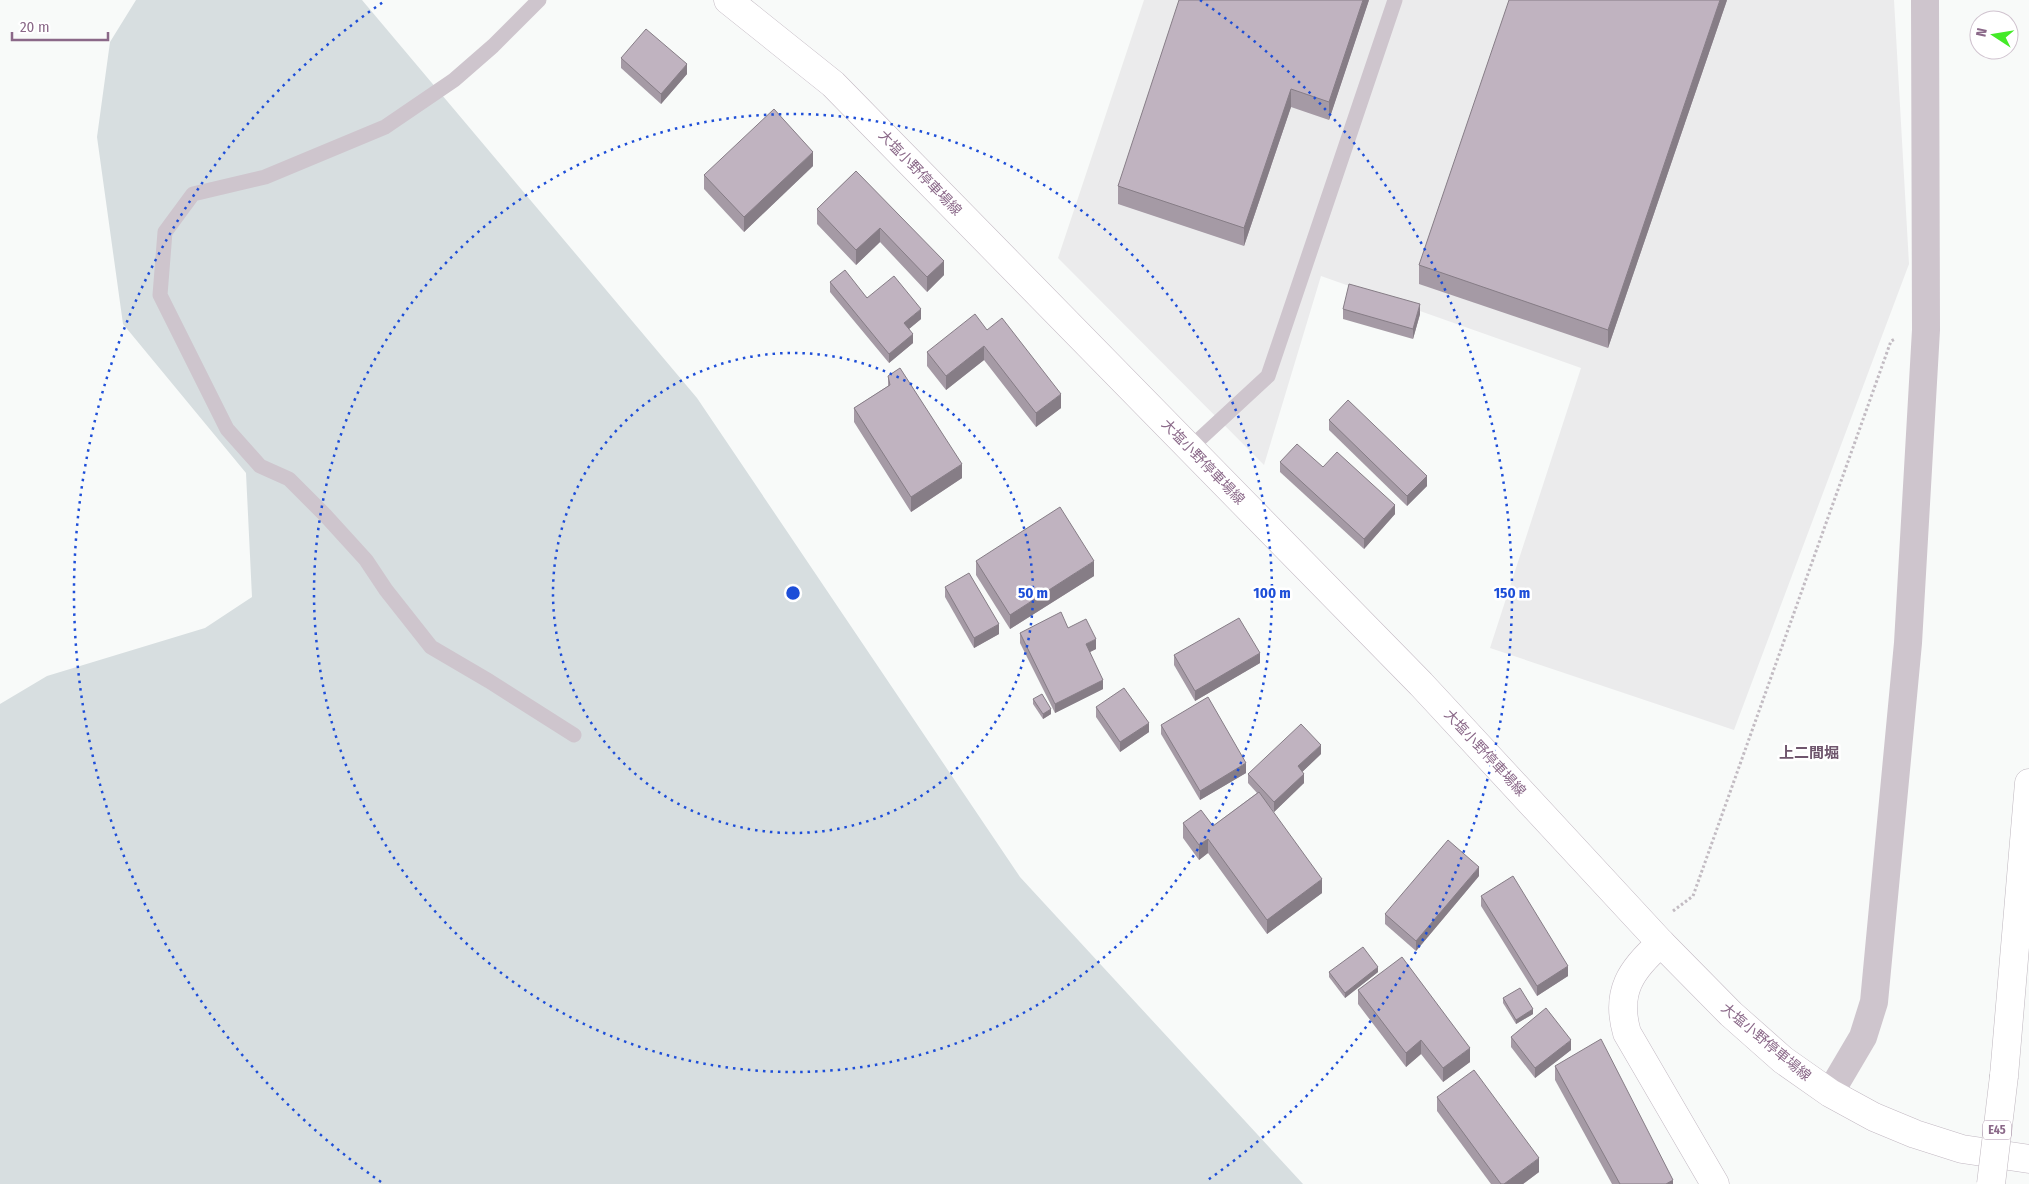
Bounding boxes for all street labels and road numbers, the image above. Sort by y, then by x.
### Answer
street label: 大塩小野停車場線 [875,127,965,219]
street label: 大塩小野停車場線 [1158,416,1248,508]
street label: 大塩小野停車場線 [1441,706,1529,800]
street label: 大塩小野停車場線 [1718,999,1814,1085]
road number: E45 [1983,1120,2011,1140]

